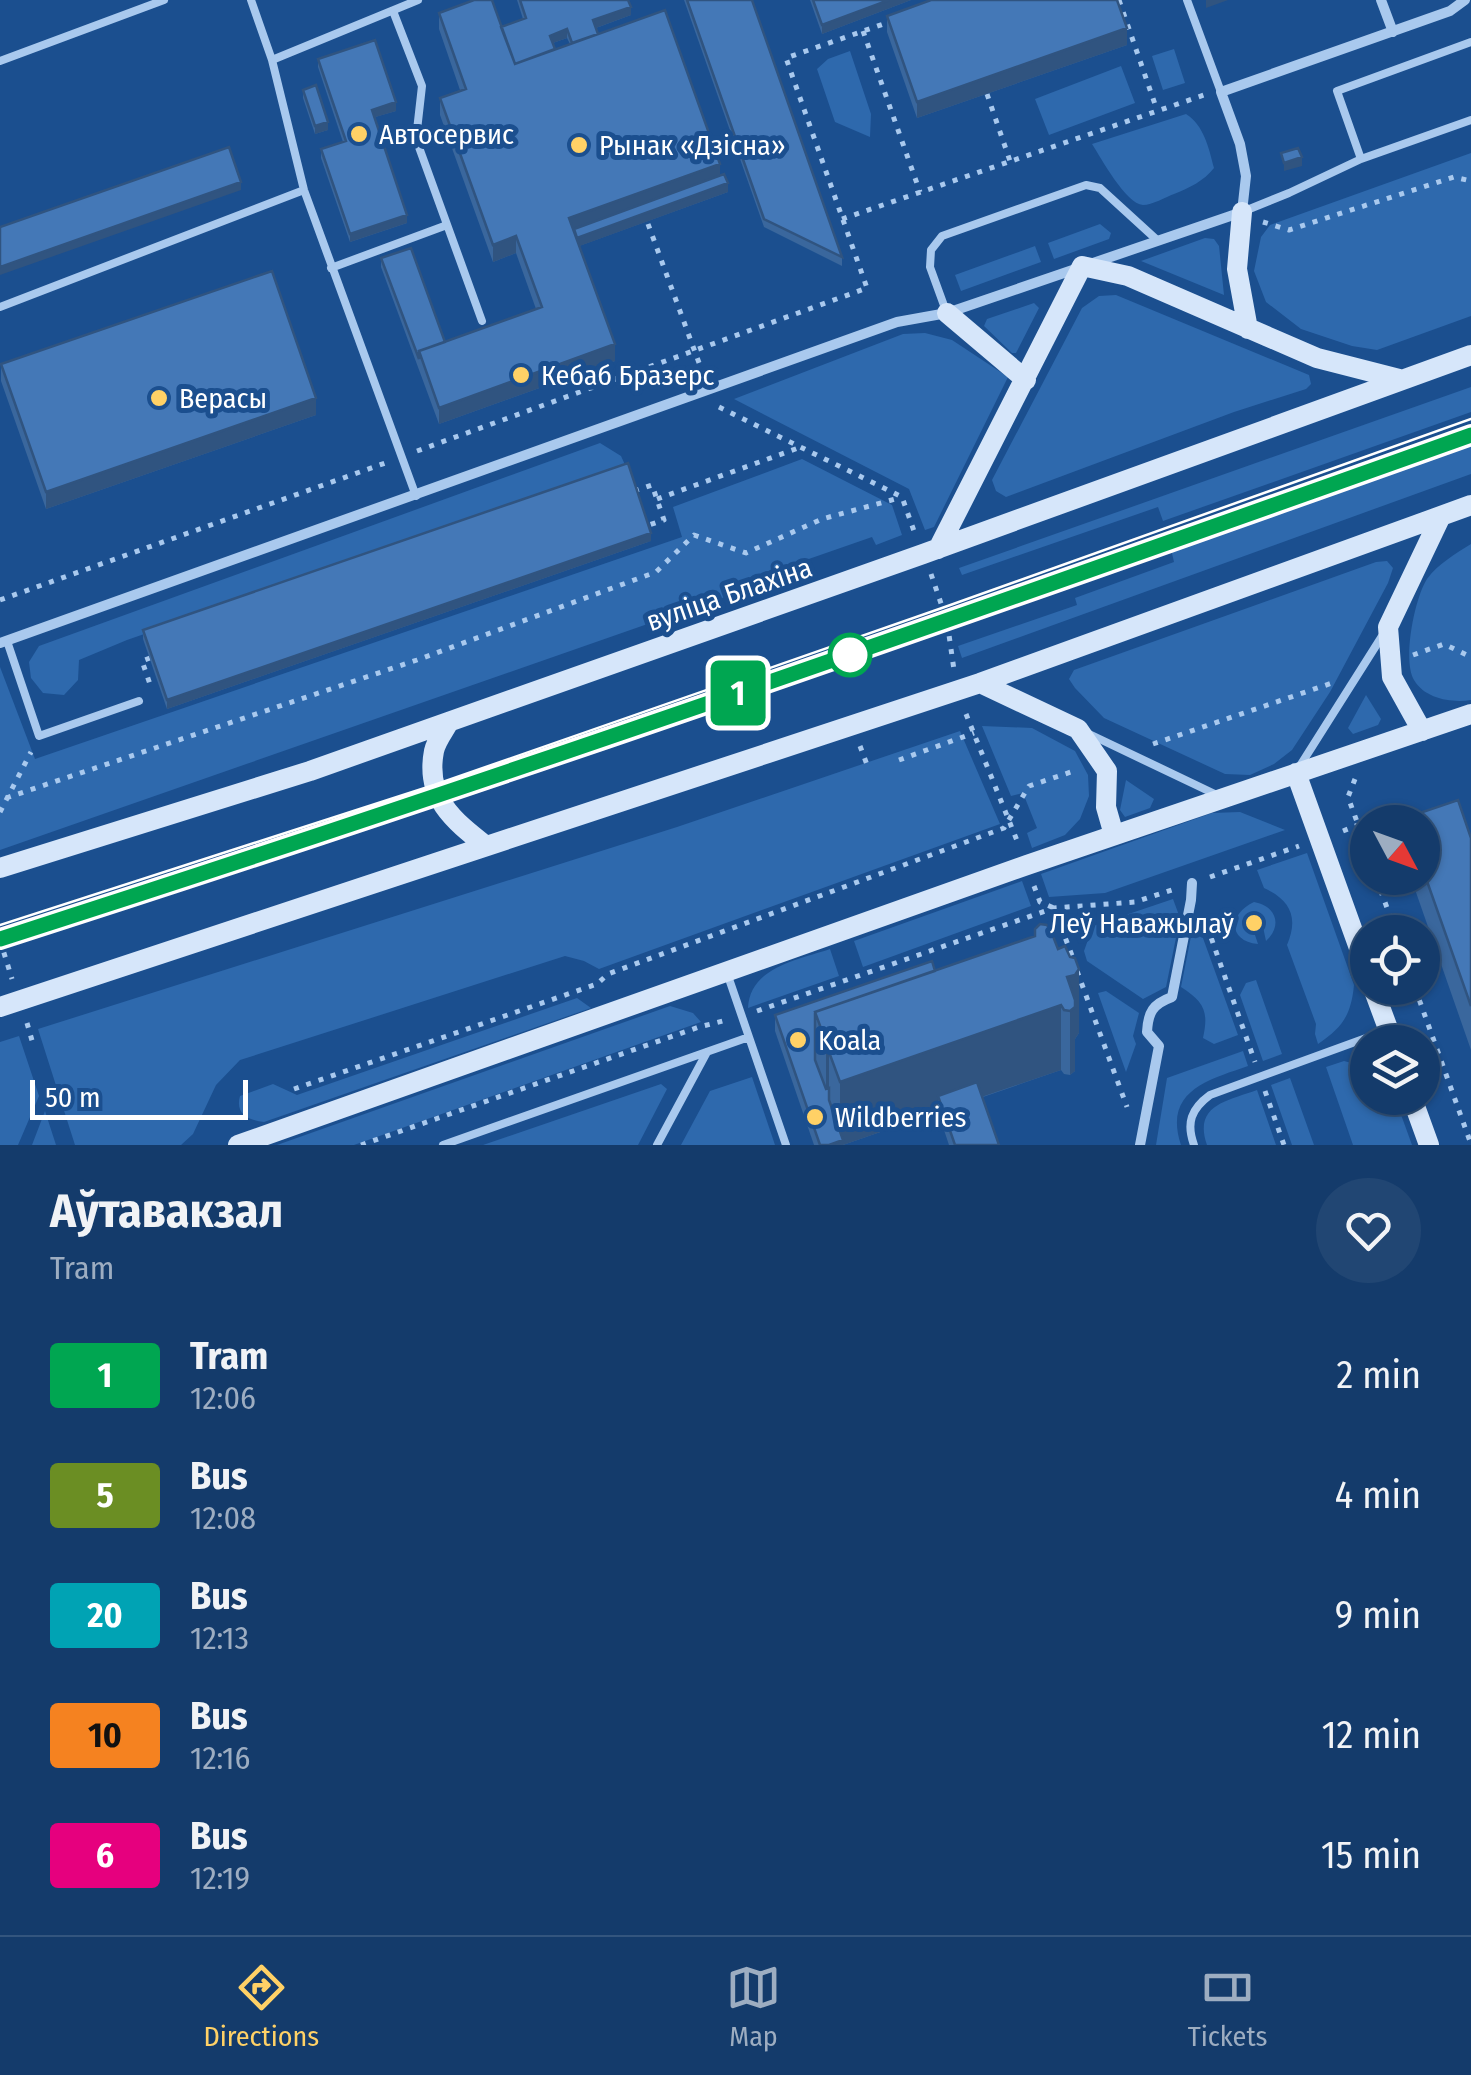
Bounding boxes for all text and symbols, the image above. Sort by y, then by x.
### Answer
place label: Автосервис [379,118,514,151]
marker: Автосервис [348,123,370,145]
place label: Рынак «Дзісна» [599,129,786,162]
marker: Рынак «Дзісна» [568,134,590,156]
place label: Кебаб Бразерс [541,359,715,392]
marker: Кебаб Бразерс [510,364,532,386]
place label: Верасы [179,382,267,415]
marker: Верасы [148,387,170,409]
street label: вуліца Блахіна [642,551,816,638]
unlabelled marker [829,634,871,676]
line badge: 1 [706,660,770,726]
text: 1 [731,672,745,714]
north arrow [1350,805,1440,895]
map controls [1350,805,1440,1115]
place label: Леў Наважылаў [1050,907,1235,940]
marker: Леў Наважылаў [1243,912,1265,934]
button: locate [1350,915,1440,1005]
place label: Koala [818,1024,881,1057]
button: layers [1350,1025,1440,1115]
marker: Koala [787,1029,809,1051]
scale bar [30,1075,248,1120]
text: 50 m [45,1081,101,1114]
place label: Wildberries [835,1101,966,1134]
marker: Wildberries [804,1106,826,1128]
button: heart [1316,1178,1421,1283]
text: Аўтавакзал [50,1182,283,1240]
text: Tram [50,1249,114,1287]
text: Tram [190,1333,268,1379]
text: 2 min [1336,1352,1421,1398]
text: 1 [98,1354,112,1396]
text: 12:06 [190,1379,256,1417]
text: Bus [190,1453,248,1499]
text: 4 min [1335,1472,1421,1518]
text: 5 [96,1474,114,1516]
text: 12:08 [190,1499,256,1537]
text: Bus [190,1573,248,1619]
text: 9 min [1335,1592,1421,1638]
text: 20 [87,1594,123,1636]
text: 12:13 [190,1619,249,1657]
text: Bus [190,1693,248,1739]
text: 12 min [1322,1712,1421,1758]
text: 10 [88,1714,122,1756]
text: 12:16 [190,1739,250,1777]
text: Bus [190,1813,248,1859]
text: 15 min [1321,1832,1421,1878]
text: 6 [96,1834,114,1876]
text: 12:19 [190,1859,250,1897]
tab: Directions [203,1960,319,2053]
tab: Map [726,1960,781,2053]
tab: Tickets [1188,1960,1268,2053]

